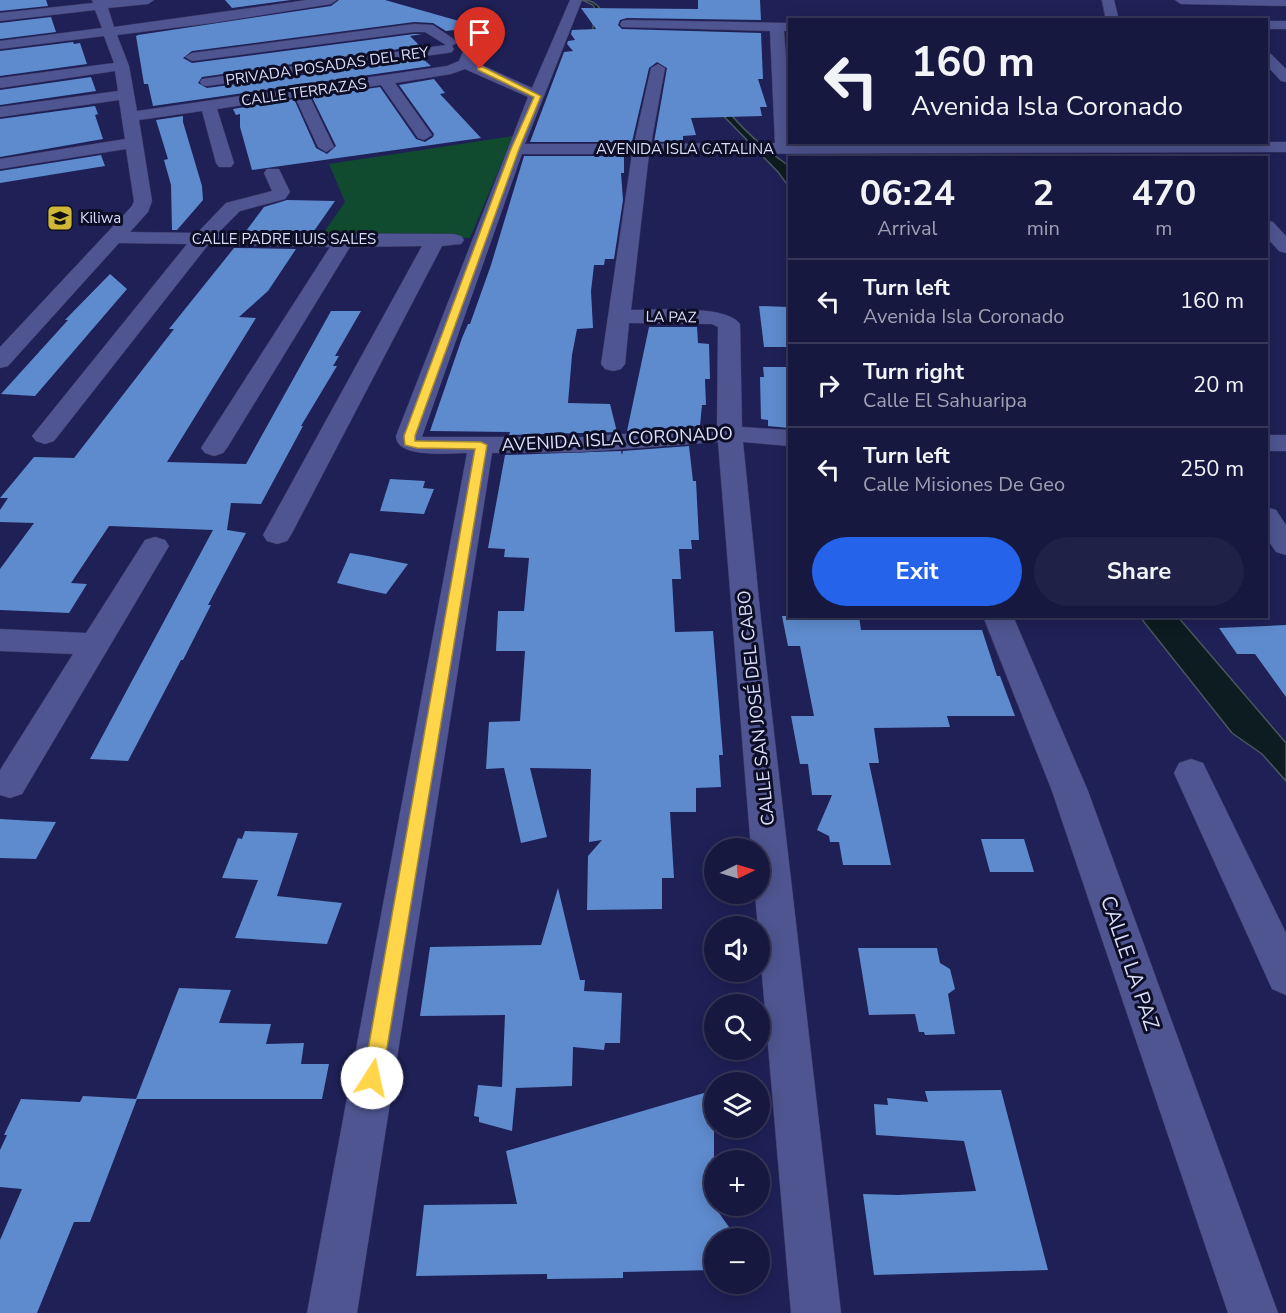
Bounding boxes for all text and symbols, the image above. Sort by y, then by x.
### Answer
pin [454,7,505,69]
icon: arrive [463,16,496,49]
text: 160 m [911,34,1035,91]
street label: PRIVADA POSADAS DEL REY [224,42,431,90]
icon: left [812,42,890,120]
street label: CALLE TERRAZAS [240,73,368,111]
text: Avenida Isla Coronado [911,88,1183,125]
street label: AVENIDA ISLA CATALINA [596,139,774,159]
text: 06:24 [860,169,955,218]
text: 2 [1032,169,1054,218]
text: 470 [1131,169,1196,218]
school or university icon: Kiliwa [45,203,75,233]
place label: Kiliwa [80,208,121,228]
text: Arrival [877,215,937,242]
text: min [1027,215,1060,242]
text: m [1155,215,1172,242]
street label: CALLE PADRE LUIS SALES [192,229,376,249]
text: Turn left [863,273,950,303]
icon: left [812,285,845,318]
text: 160 m [1180,286,1244,316]
text: Avenida Isla Coronado [863,303,1064,330]
street label: LA PAZ [645,307,697,327]
text: Turn right [863,357,964,387]
icon: right [812,369,845,402]
text: 20 m [1193,370,1244,400]
text: Calle El Sahuaripa [863,387,1027,414]
street label: AVENIDA ISLA CORONADO [501,421,733,457]
text: Turn left [863,441,950,471]
icon: left [812,453,845,486]
text: 250 m [1180,454,1244,484]
text: Calle Misiones De Geo [863,471,1065,498]
button: Exit [812,537,1022,606]
button: Share [1034,537,1244,606]
street label: CALLE SAN JOSÉ DEL CABO [732,589,780,827]
north arrow [704,838,770,904]
map controls [704,838,770,1294]
street label: CALLE LA PAZ [1094,892,1166,1034]
button: sound [704,916,770,982]
button: search [704,994,770,1060]
position arrow [340,1046,404,1110]
button: layers [704,1072,770,1138]
button: + [704,1150,770,1216]
button: − [704,1228,770,1294]

